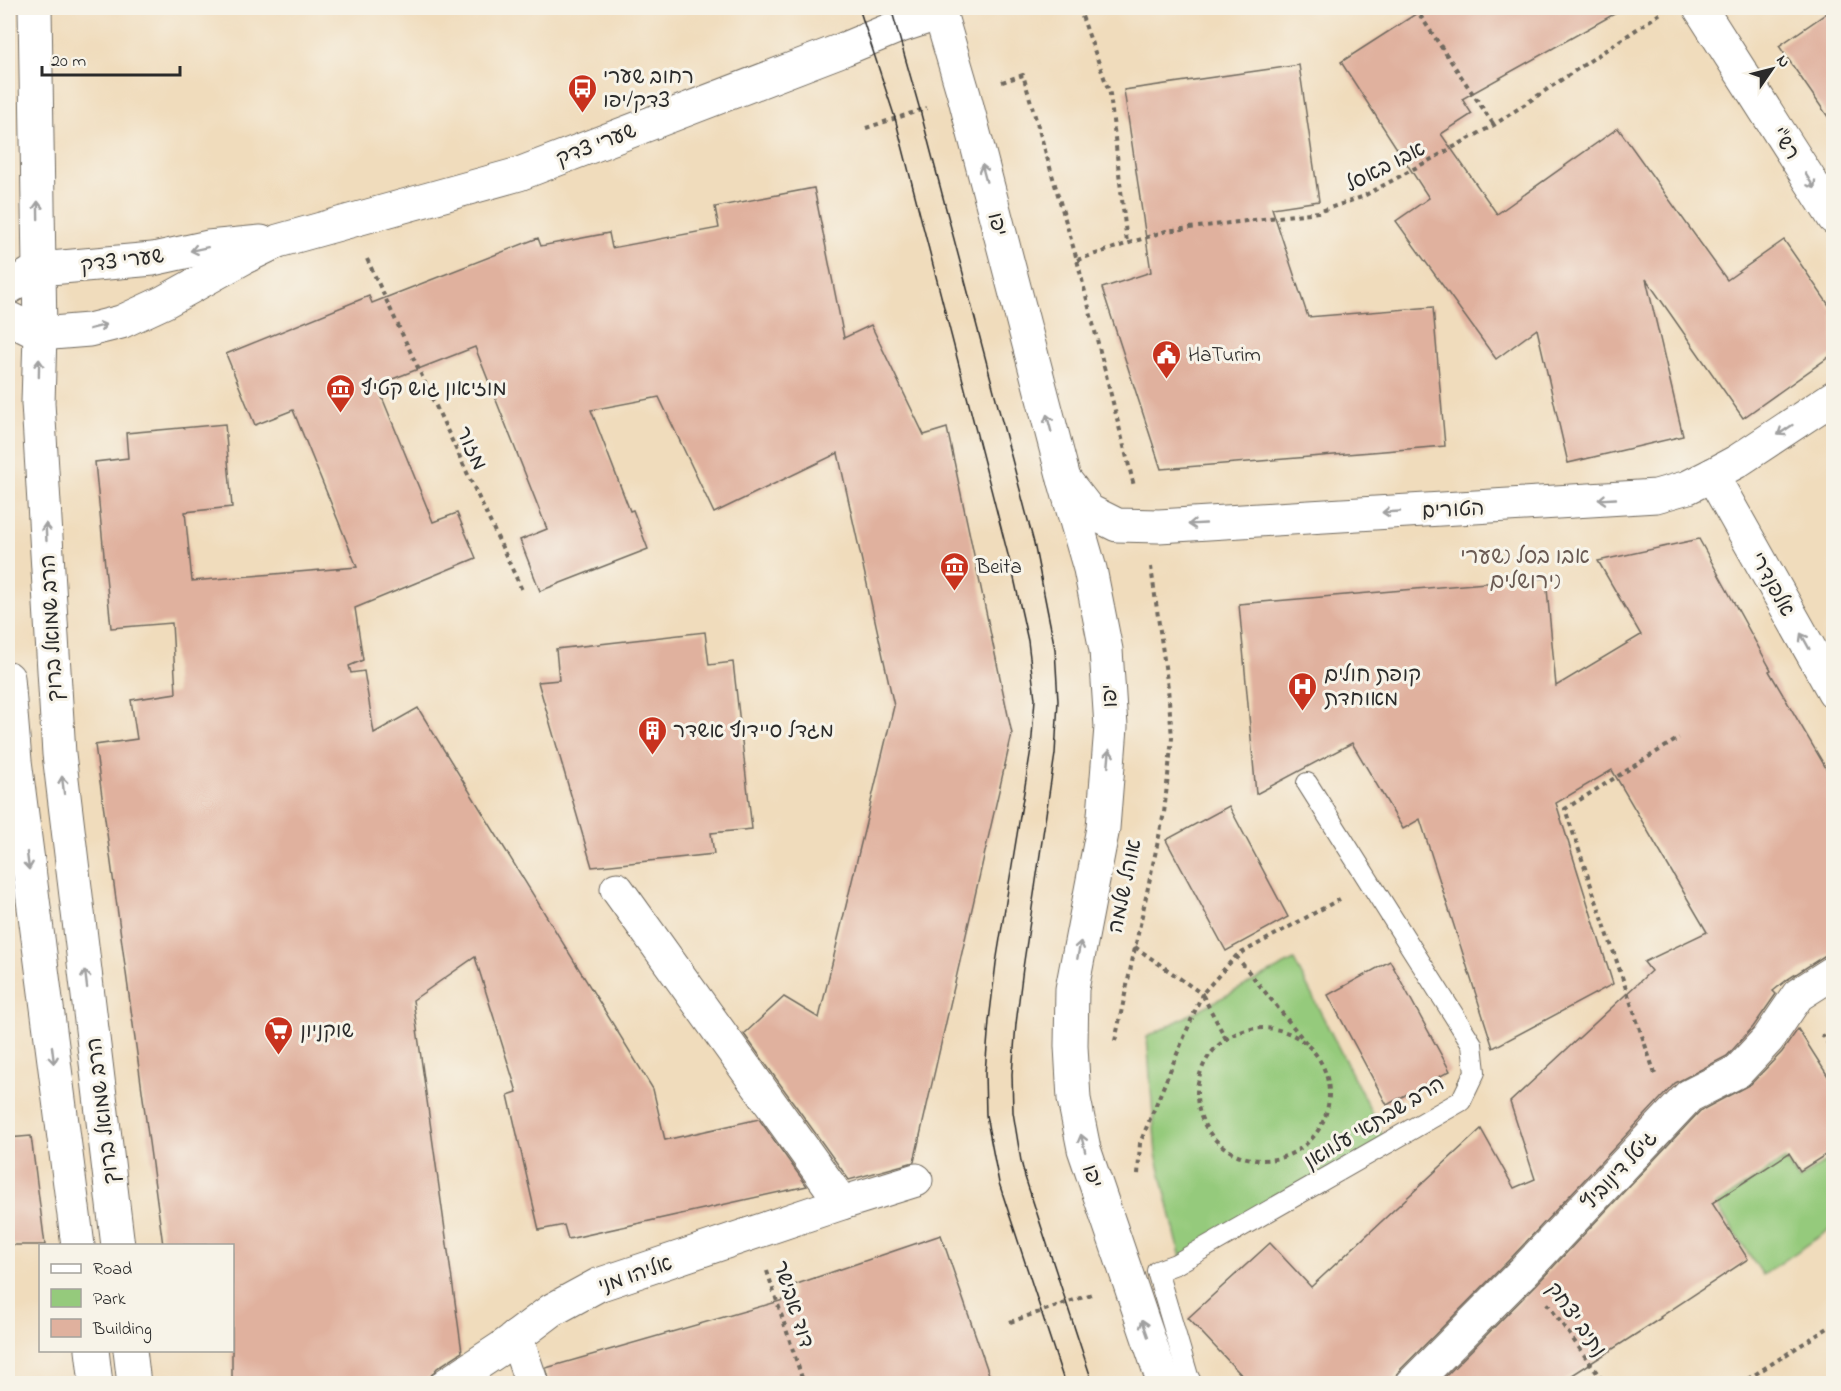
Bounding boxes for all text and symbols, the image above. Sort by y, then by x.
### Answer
scale bar [42,39,180,77]
north arrow [1742,39,1802,99]
text: 20 m [51,49,86,75]
text: N [1770,50,1796,73]
place label: רחוב שערי צדק/יפו [603,63,694,117]
bus stop icon: רחוב שערי צדק/יפו [566,72,598,114]
street label: שערי צדק [552,117,641,175]
street label: רש"י [1763,122,1806,166]
street label: אבו באסל [1341,135,1431,201]
one-way arrow [978,164,990,183]
one-way arrow [1804,172,1816,189]
one-way arrow [32,201,44,221]
street label: יפו [979,209,1014,240]
street label: שערי צדק [79,242,166,282]
one-way arrow [189,244,209,255]
one-way arrow [88,321,107,333]
public building icon: HaTurim [1151,338,1183,380]
place label: HaTurim [1188,341,1261,371]
one-way arrow [33,359,45,379]
museum icon: מוזיאון גוש קטיף [324,372,356,414]
place label: מוזיאון גוש קטיף [361,375,507,405]
one-way arrow [1043,414,1054,433]
street label: מזור [447,422,493,476]
one-way arrow [1777,424,1794,436]
street label: הטורים [1421,494,1485,528]
one-way arrow [1598,494,1618,505]
one-way arrow [1382,507,1402,518]
one-way arrow [1187,519,1207,530]
one-way arrow [40,523,51,543]
district label: אבו בסל (שערי ירושלים) [1460,542,1590,599]
street label: אלפנדרי [1741,547,1801,623]
museum icon: Beita [939,550,971,592]
place label: Beita [975,553,1022,583]
street label: הרב שמואל ברוך [34,554,72,702]
one-way arrow [1799,633,1811,650]
place label: קופת חולים מאוחדת [1324,661,1421,715]
hospital icon: קופת חולים מאוחדת [1287,670,1319,712]
street label: יפו [1095,683,1127,709]
building icon: מגדל סיידוף אשדר [636,714,668,756]
place label: מגדל סיידוף אשדר [673,717,834,747]
one-way arrow [1103,748,1114,768]
one-way arrow [57,776,68,796]
street label: אוהל שלמה [1101,837,1151,936]
one-way arrow [23,851,34,871]
one-way arrow [1074,941,1085,961]
one-way arrow [80,969,91,989]
supermarket icon: שוקניון [263,1014,295,1056]
place label: שוקניון [300,1017,354,1047]
street label: הרב שמואל ברוך [80,1036,128,1186]
one-way arrow [48,1044,59,1064]
street label: הרב שבתאי עלוואן [1299,1070,1451,1177]
street label: גיטל דינוביץ [1576,1125,1665,1218]
one-way arrow [1077,1134,1089,1153]
street label: יפו [1073,1161,1109,1193]
legend [39,1244,234,1352]
street label: אליהו מני [595,1249,677,1303]
text: Road [93,1257,132,1283]
street label: דוד אבישר [764,1257,820,1352]
street label: נתיב יצחק [1538,1276,1613,1364]
text: Park [93,1287,126,1313]
text: Building [92,1317,152,1344]
one-way arrow [1139,1319,1150,1338]

